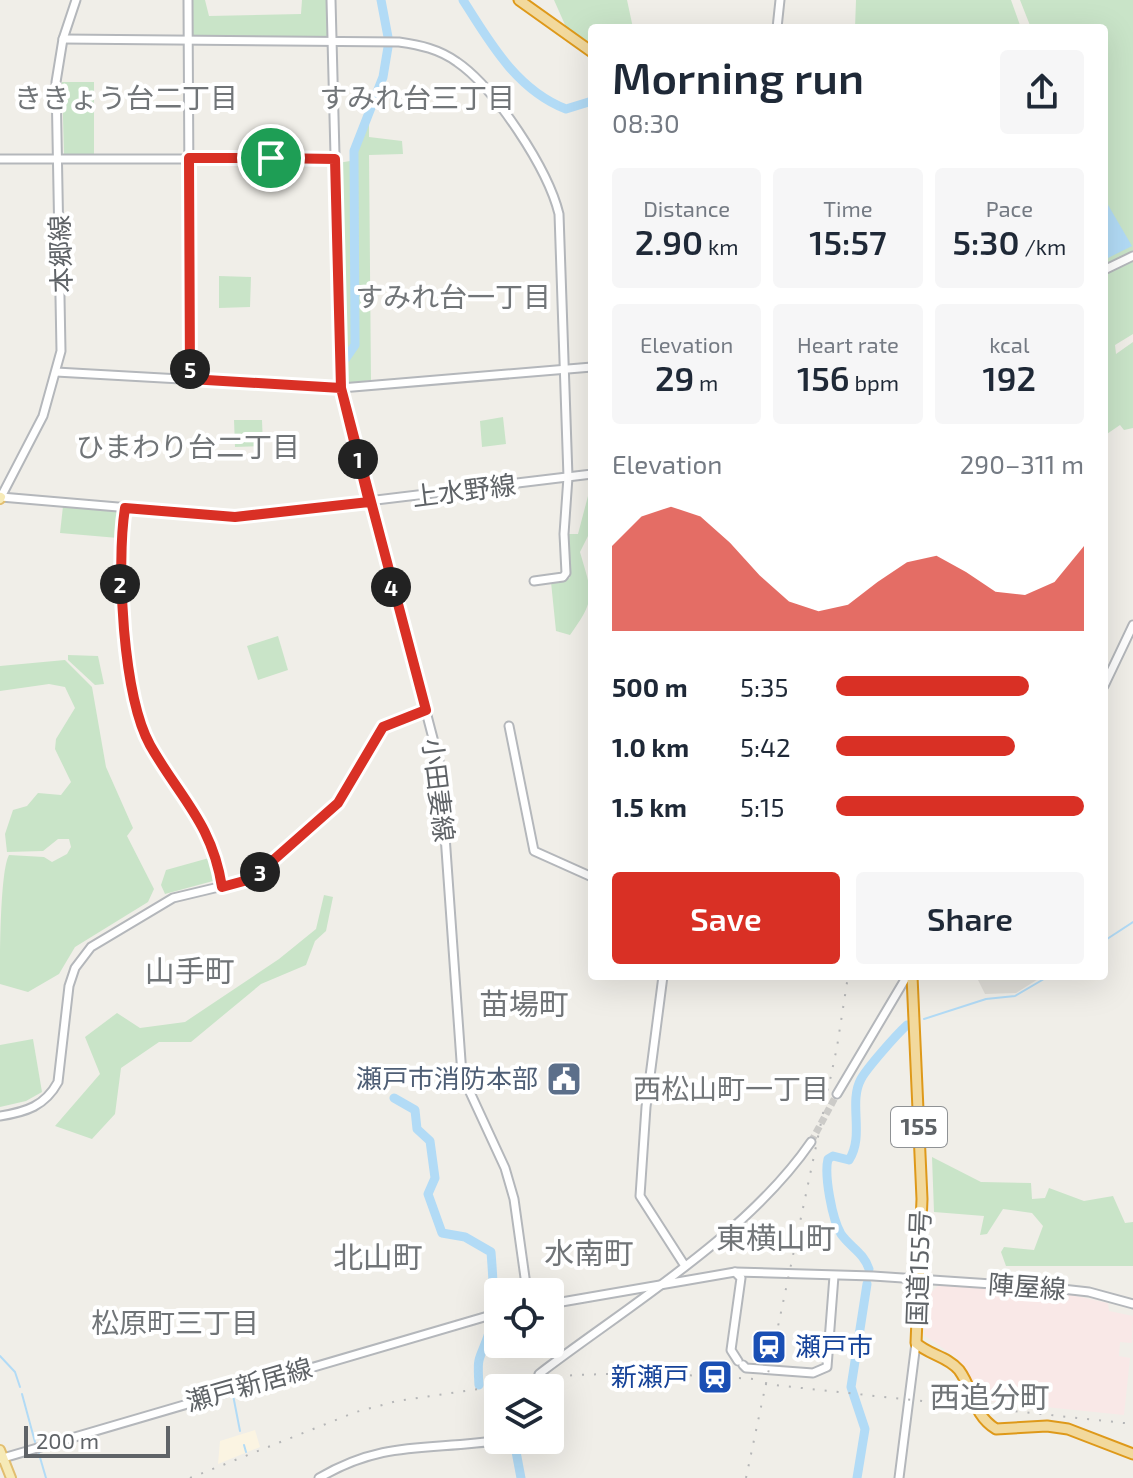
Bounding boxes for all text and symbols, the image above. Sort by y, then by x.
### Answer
text: Morning run [612,50,864,103]
button: share [1000,50,1084,134]
district label: ききょう台二丁目 [14,80,238,114]
district label: すみれ台三丁目 [319,80,515,114]
text: 08:30 [612,107,680,138]
pin [237,124,305,192]
icon: arrive [249,136,293,180]
text: Distance [643,195,730,221]
text: Time [823,195,873,221]
text: Pace [986,195,1033,221]
street label: 本郷線 [43,215,76,294]
text: 2.90 [635,221,703,262]
text: 15:57 [809,221,887,262]
text: 5:30 [952,221,1020,262]
text: km [703,233,739,259]
text: /km [1020,233,1066,259]
district label: すみれ台一丁目 [355,279,551,313]
text: Elevation [640,331,733,357]
text: Heart rate [797,331,899,357]
text: kcal [989,331,1029,357]
pin: 5 [170,349,210,389]
text: 5 [184,356,196,382]
text: 29 [655,357,694,398]
text: 156 [797,357,850,398]
text: 192 [983,357,1036,398]
text: m [694,369,718,395]
text: bpm [850,369,899,395]
district label: ひまわり台二丁目 [76,429,300,463]
pin: 1 [338,439,378,479]
text: 1 [353,446,363,472]
text: Elevation [612,448,722,479]
text: 290–311 m [960,448,1084,479]
street label: 上水野線 [410,468,517,511]
pin: 2 [100,564,140,604]
pin: 4 [371,567,411,607]
text: 2 [114,571,126,597]
text: 4 [384,574,398,600]
text: 500 m [612,671,688,702]
text: 5:35 [740,671,788,702]
text: 1.0 km [612,731,689,762]
text: 5:42 [740,731,791,762]
street label: 小田妻線 [418,736,461,843]
text: 1.5 km [612,791,687,822]
text: 5:15 [740,791,784,822]
pin: 3 [240,852,280,892]
text: 3 [254,859,266,885]
button: Save [612,872,840,964]
button: Share [856,872,1084,964]
district label: 山手町 [145,952,235,988]
district label: 苗場町 [479,985,569,1021]
public building icon: 瀬戸市消防本部 [545,1060,583,1098]
place label: 瀬戸市消防本部 [356,1062,538,1093]
district label: 西松山町一丁目 [633,1071,829,1105]
road number: 155 [891,1107,947,1147]
street label: 国道155号 [900,1209,935,1327]
district label: 東横山町 [716,1219,836,1255]
district label: 水南町 [544,1234,634,1270]
district label: 北山町 [333,1238,423,1274]
street label: 陣屋線 [987,1267,1067,1304]
map controls [484,1278,564,1454]
button: locate [484,1278,564,1358]
district label: 松原町三丁目 [91,1305,259,1339]
station icon: 瀬戸市 [750,1328,788,1366]
place label: 瀬戸市 [795,1330,873,1361]
street label: 瀬戸新居線 [182,1351,315,1416]
station icon: 新瀬戸 [696,1358,734,1396]
place label: 新瀬戸 [611,1360,689,1391]
button: layers [484,1374,564,1454]
district label: 西追分町 [930,1378,1050,1414]
scale bar [24,1422,170,1458]
text: 200 m [36,1427,99,1453]

